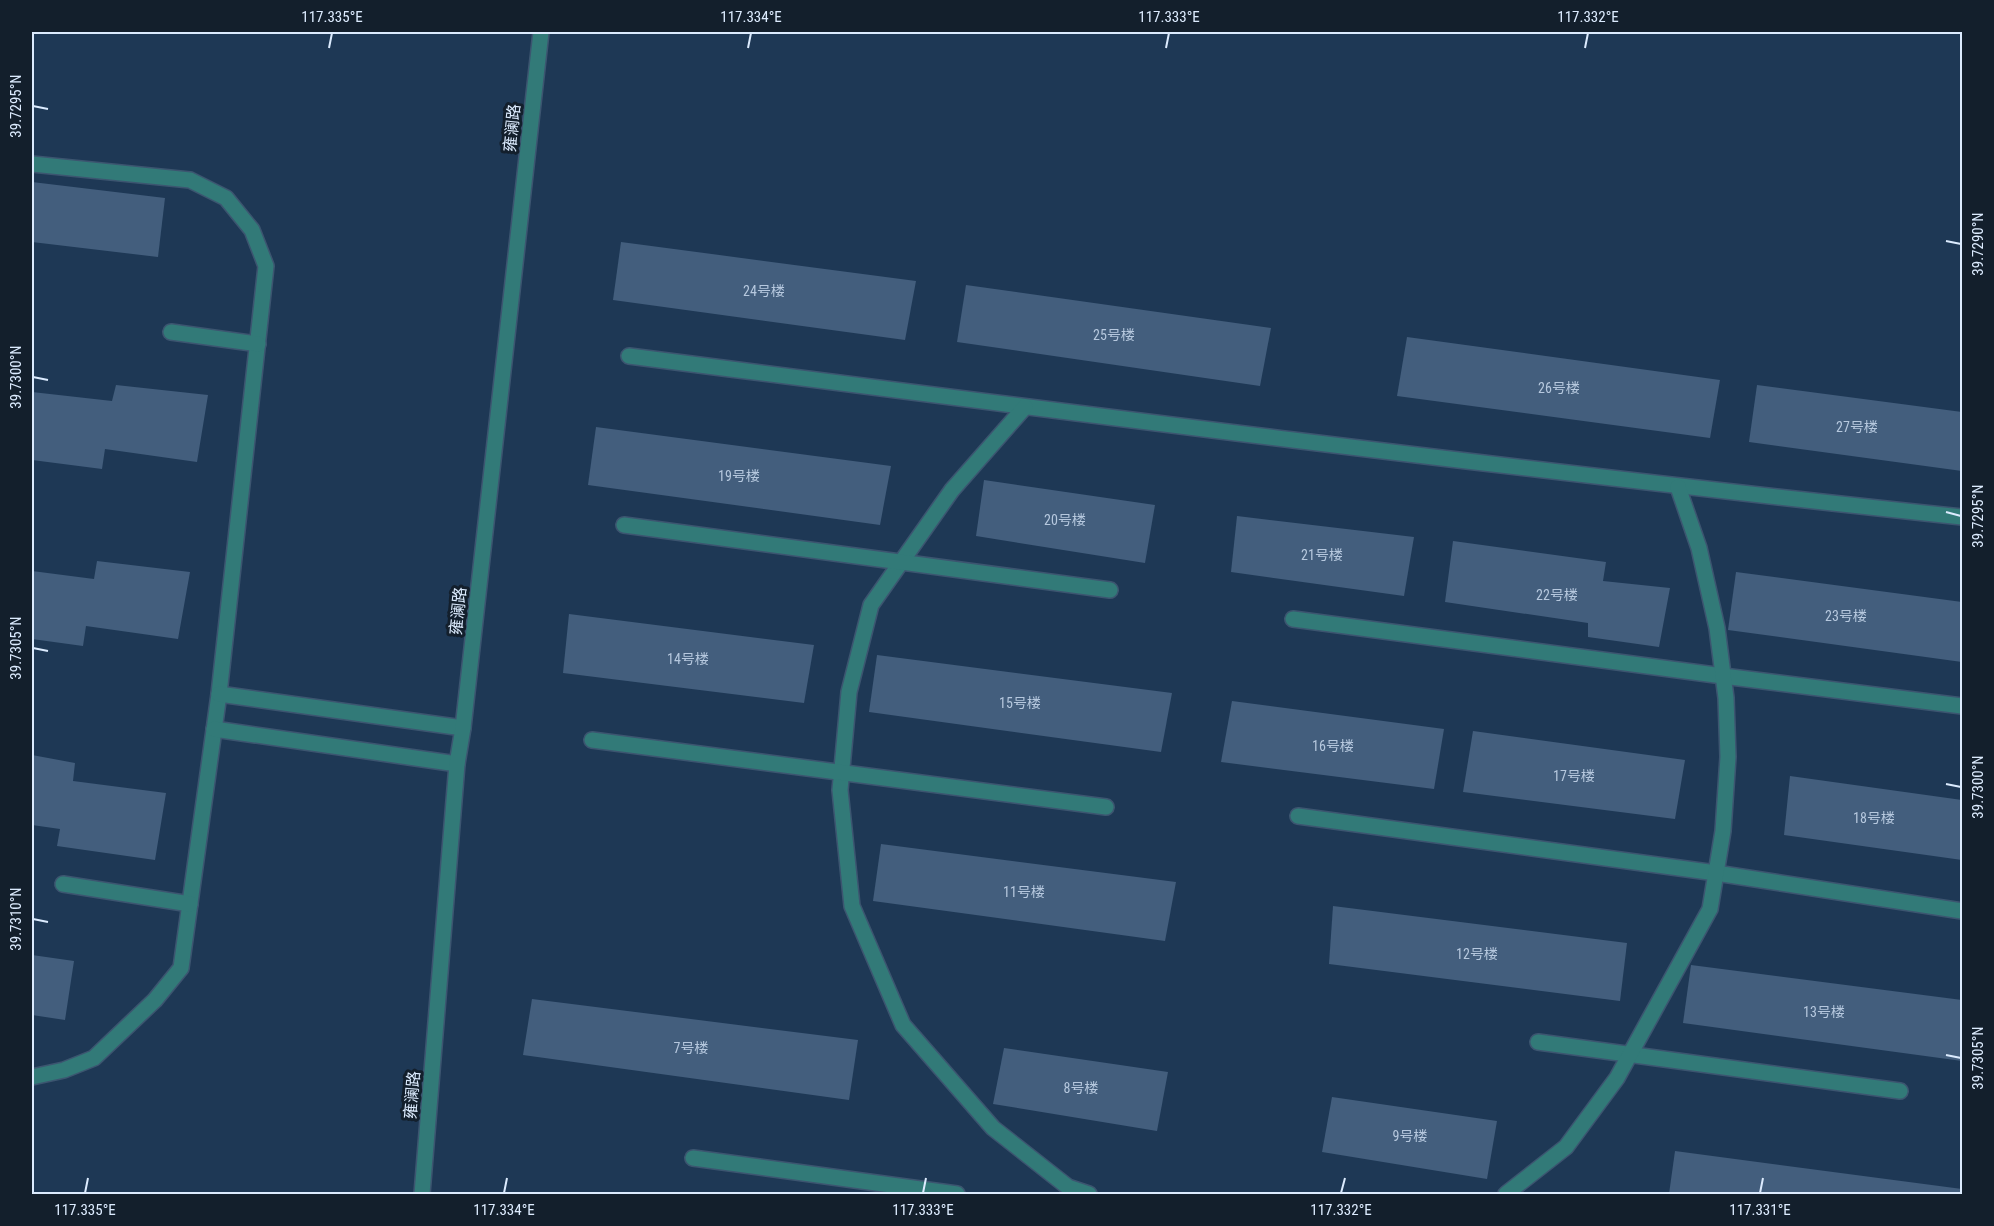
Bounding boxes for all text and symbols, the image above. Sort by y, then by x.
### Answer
text: 117.335°E [301,8,363,26]
text: 117.334°E [720,8,782,26]
text: 117.333°E [1138,8,1200,26]
text: 117.332°E [1557,8,1619,26]
text: 39.7295°N [7,74,25,138]
street label: 雍澜路 [500,103,524,153]
text: 39.7290°N [1969,212,1987,276]
house number: 24号楼 [743,283,785,299]
house number: 25号楼 [1093,327,1135,343]
text: 39.7300°N [7,345,25,409]
house number: 26号楼 [1538,380,1580,396]
house number: 27号楼 [1836,419,1878,435]
house number: 19号楼 [718,468,760,484]
text: 39.7295°N [1969,484,1987,548]
house number: 20号楼 [1044,512,1086,528]
house number: 21号楼 [1301,547,1343,563]
street label: 雍澜路 [446,586,470,636]
house number: 22号楼 [1536,587,1578,603]
house number: 23号楼 [1825,608,1867,624]
text: 39.7305°N [7,616,25,680]
house number: 14号楼 [667,651,709,667]
house number: 15号楼 [999,695,1041,711]
house number: 16号楼 [1312,738,1354,754]
text: 39.7300°N [1969,755,1987,819]
house number: 17号楼 [1553,768,1595,784]
house number: 18号楼 [1853,810,1895,826]
house number: 11号楼 [1003,884,1045,900]
text: 39.7310°N [7,887,25,951]
house number: 12号楼 [1456,946,1498,962]
house number: 13号楼 [1803,1004,1845,1020]
text: 39.7305°N [1969,1026,1987,1090]
house number: 7号楼 [674,1040,708,1056]
street label: 雍澜路 [400,1070,424,1120]
house number: 8号楼 [1064,1080,1098,1096]
house number: 9号楼 [1393,1128,1427,1144]
text: 117.335°E [54,1201,116,1219]
text: 117.334°E [473,1201,535,1219]
text: 117.333°E [892,1201,954,1219]
text: 117.332°E [1310,1201,1372,1219]
text: 117.331°E [1729,1201,1791,1219]

